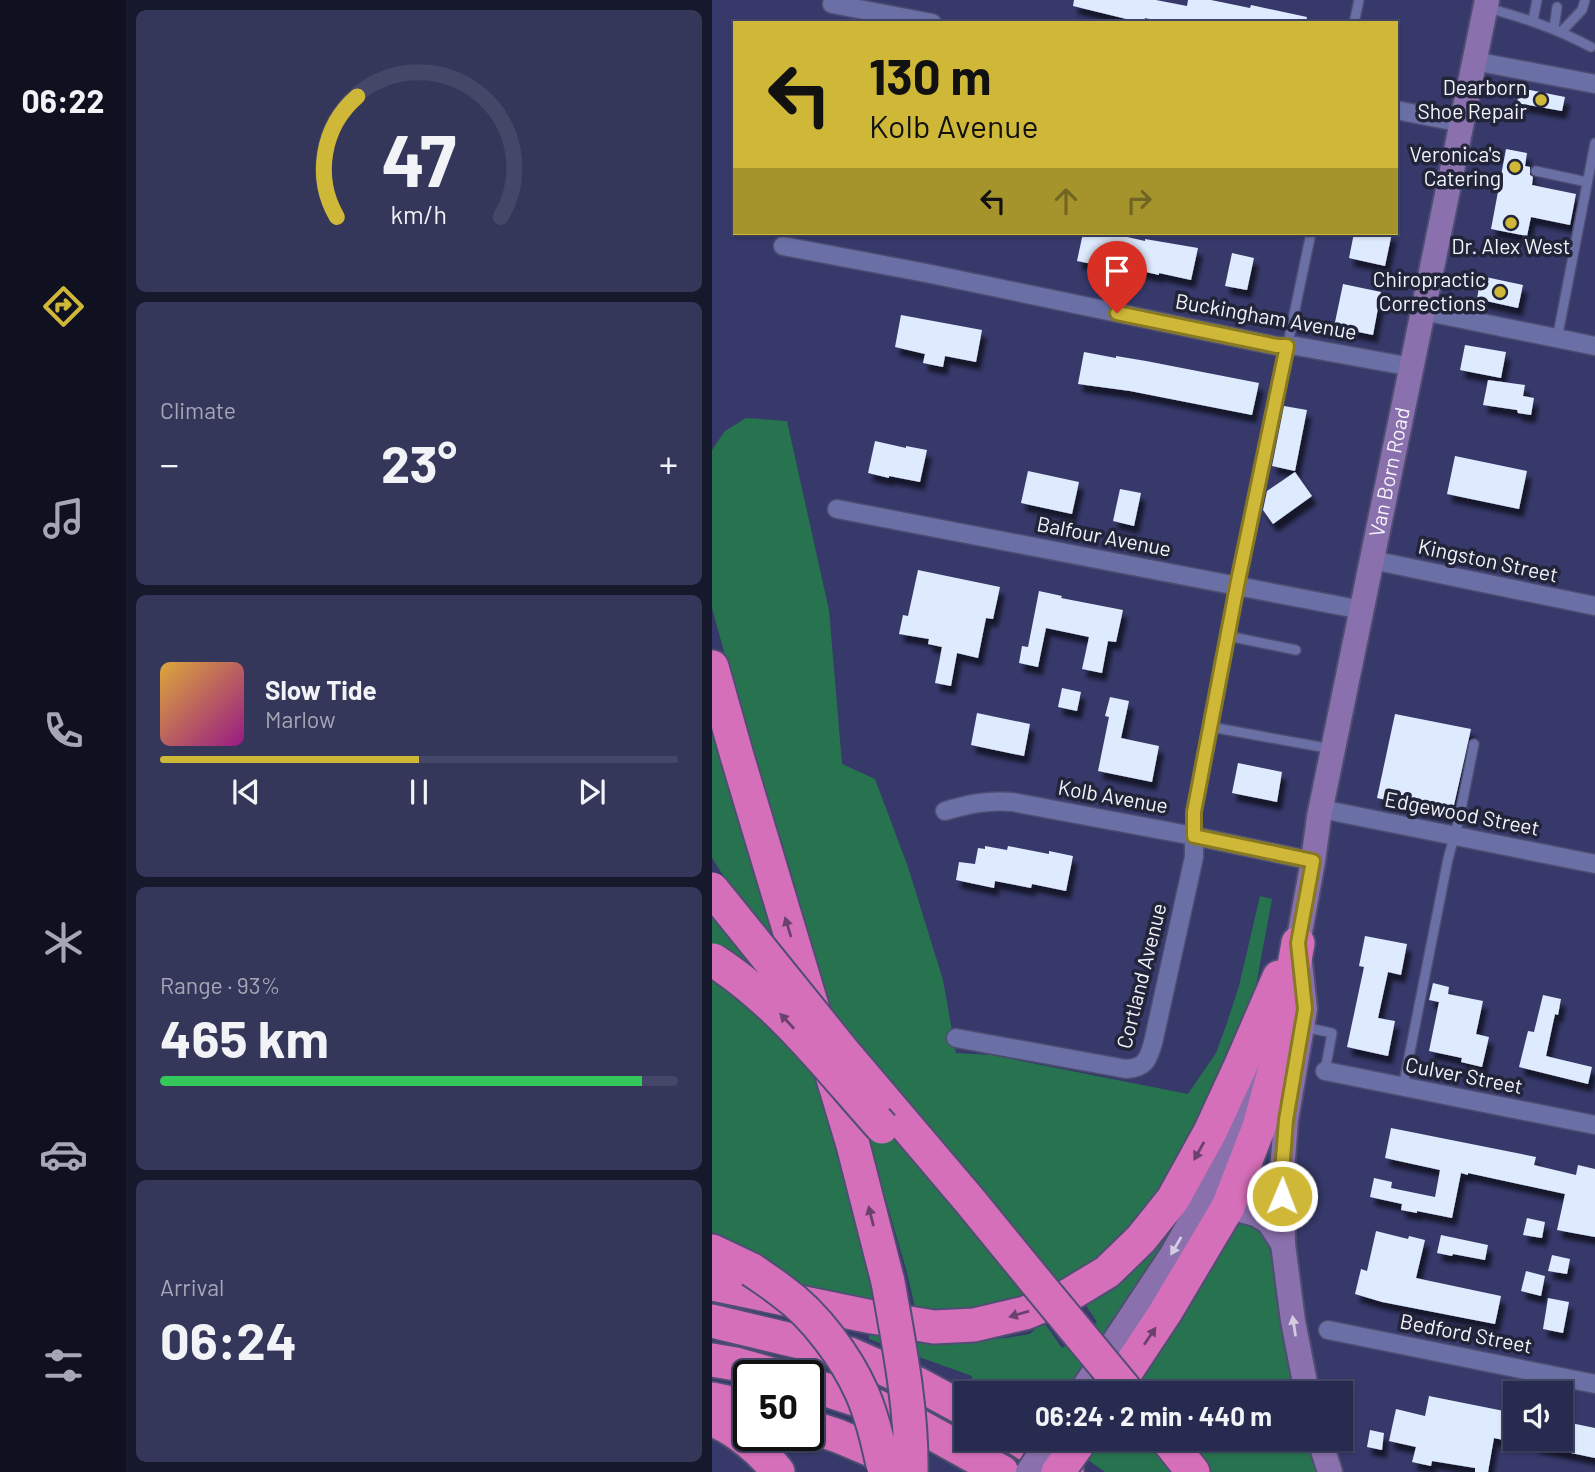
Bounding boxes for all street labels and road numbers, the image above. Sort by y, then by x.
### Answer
street label: Buckingham Avenue [1174,287,1359,344]
street label: Van Born Road [1363,405,1414,539]
street label: Balfour Avenue [1035,510,1174,561]
street label: Kingston Street [1416,533,1561,587]
street label: Kolb Avenue [1056,774,1170,817]
street label: Edgewood Street [1383,785,1542,840]
street label: Cortland Avenue [1110,900,1171,1051]
street label: Culver Street [1404,1051,1525,1098]
street label: Bedford Street [1398,1307,1535,1358]

